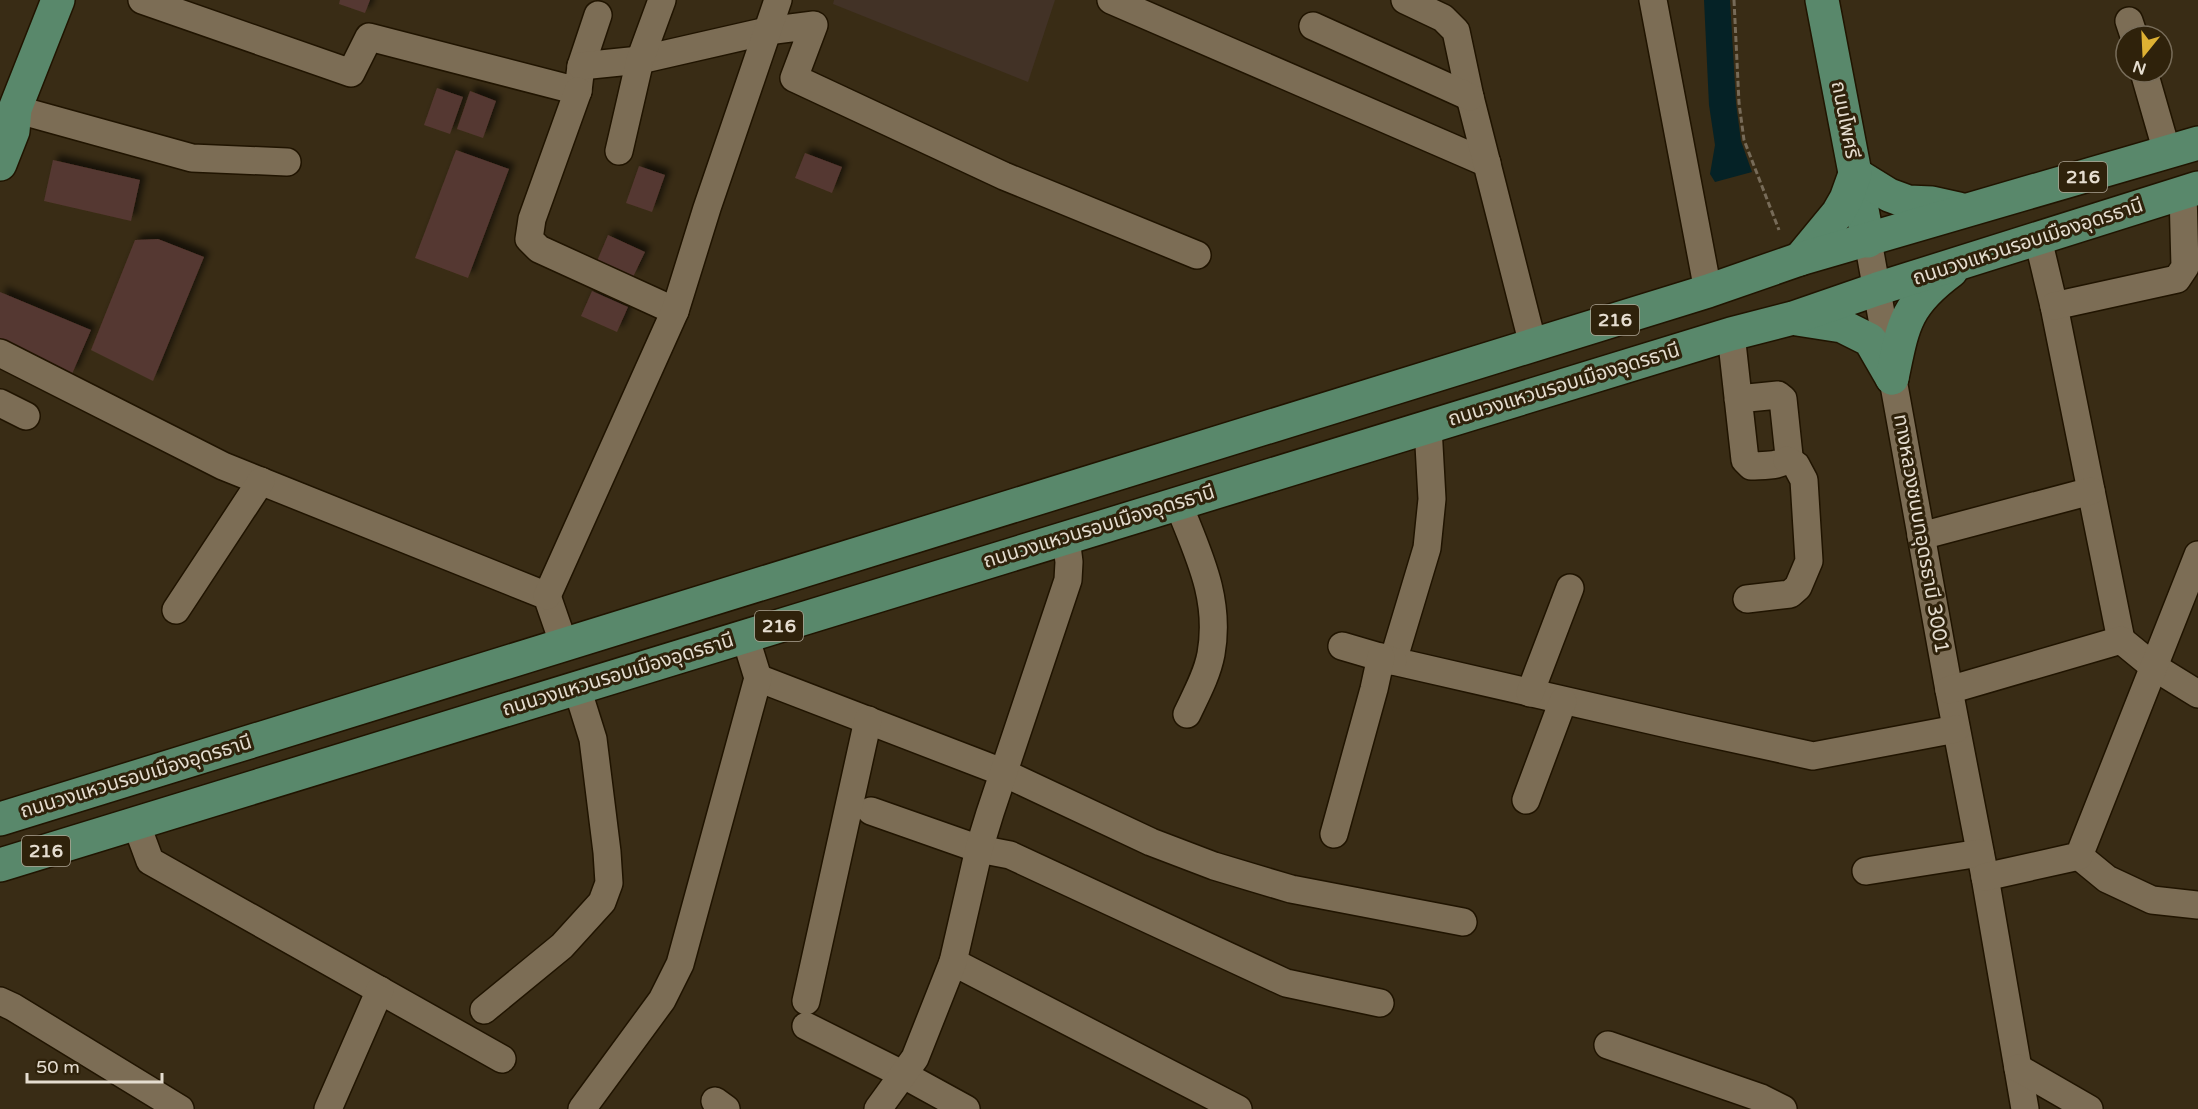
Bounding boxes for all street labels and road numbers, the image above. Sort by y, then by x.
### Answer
street label: ถนนโพศรี [1826,79,1864,161]
road number: 216 [2059,162,2107,192]
street label: ถนนวงแหวนรอบเมืองอุดรธานี [1910,193,2146,291]
road number: 216 [1591,305,1639,335]
street label: ถนนวงแหวนรอบเมืองอุดรธานี [1445,338,1683,432]
street label: ทางหลวงชนบทอุดรธานี 3001 [1888,412,1954,656]
street label: ถนนวงแหวนรอบเมืองอุดรธานี [980,480,1218,574]
road number: 216 [755,611,803,641]
street label: ถนนวงแหวนรอบเมืองอุดรธานี [499,628,737,722]
street label: ถนนวงแหวนรอบเมืองอุดรธานี [17,730,255,824]
road number: 216 [22,836,70,866]

